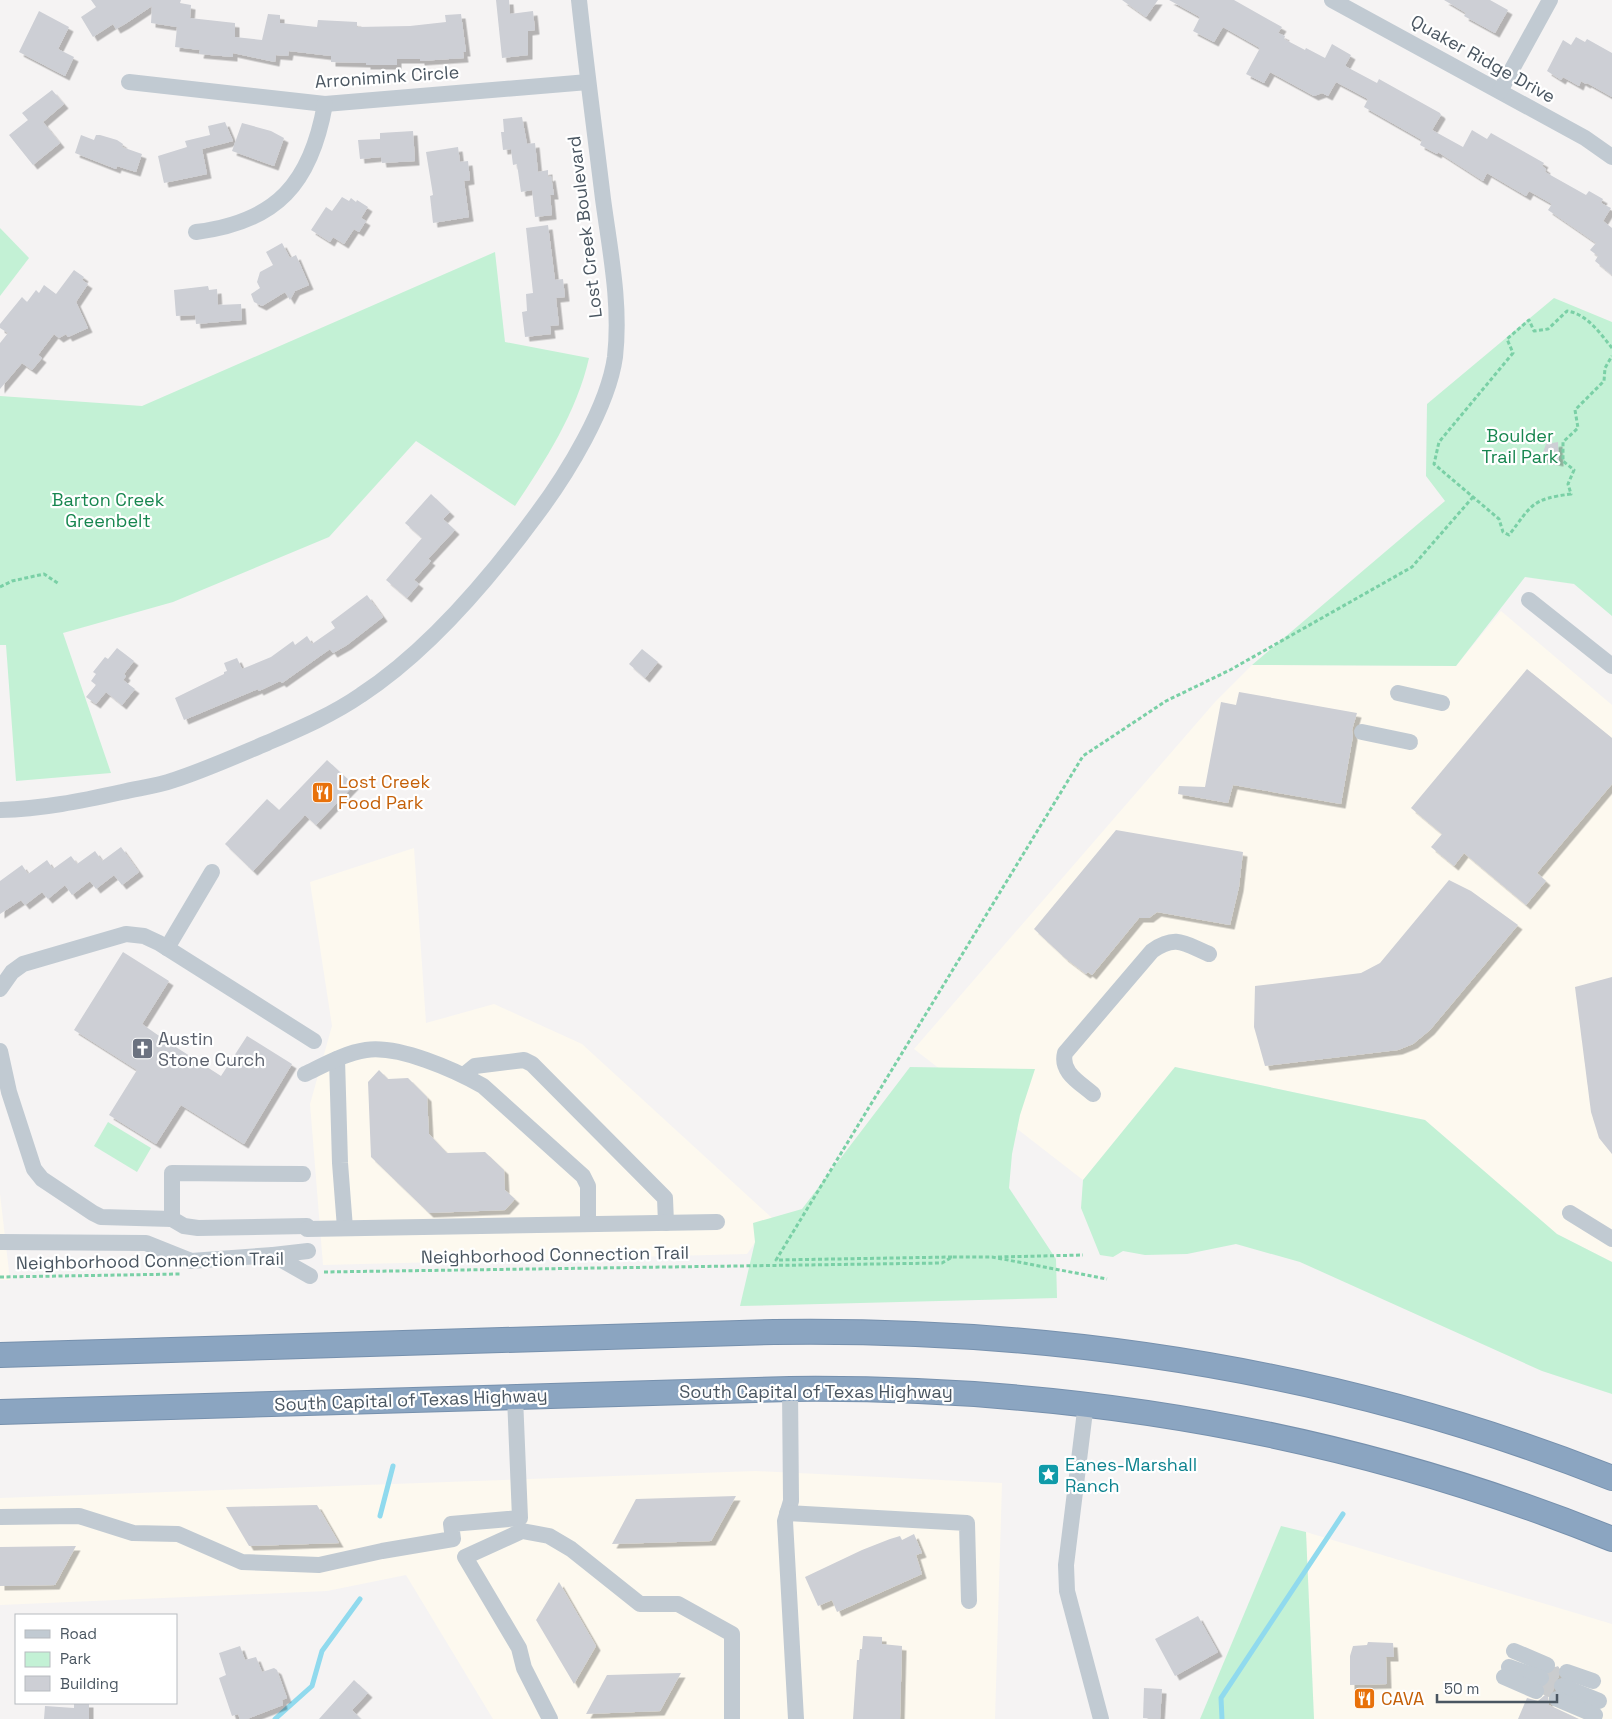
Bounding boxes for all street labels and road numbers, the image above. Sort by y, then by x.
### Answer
street label: Quaker Ridge Drive [1407,9,1560,108]
street label: Arronimink Circle [314,60,460,93]
street label: Lost Creek Boulevard [562,135,607,319]
street label: Neighborhood Connection Trail [421,1241,689,1268]
street label: Neighborhood Connection Trail [16,1247,284,1274]
street label: South Capital of Texas Highway [679,1380,953,1403]
street label: South Capital of Texas Highway [274,1383,548,1416]

